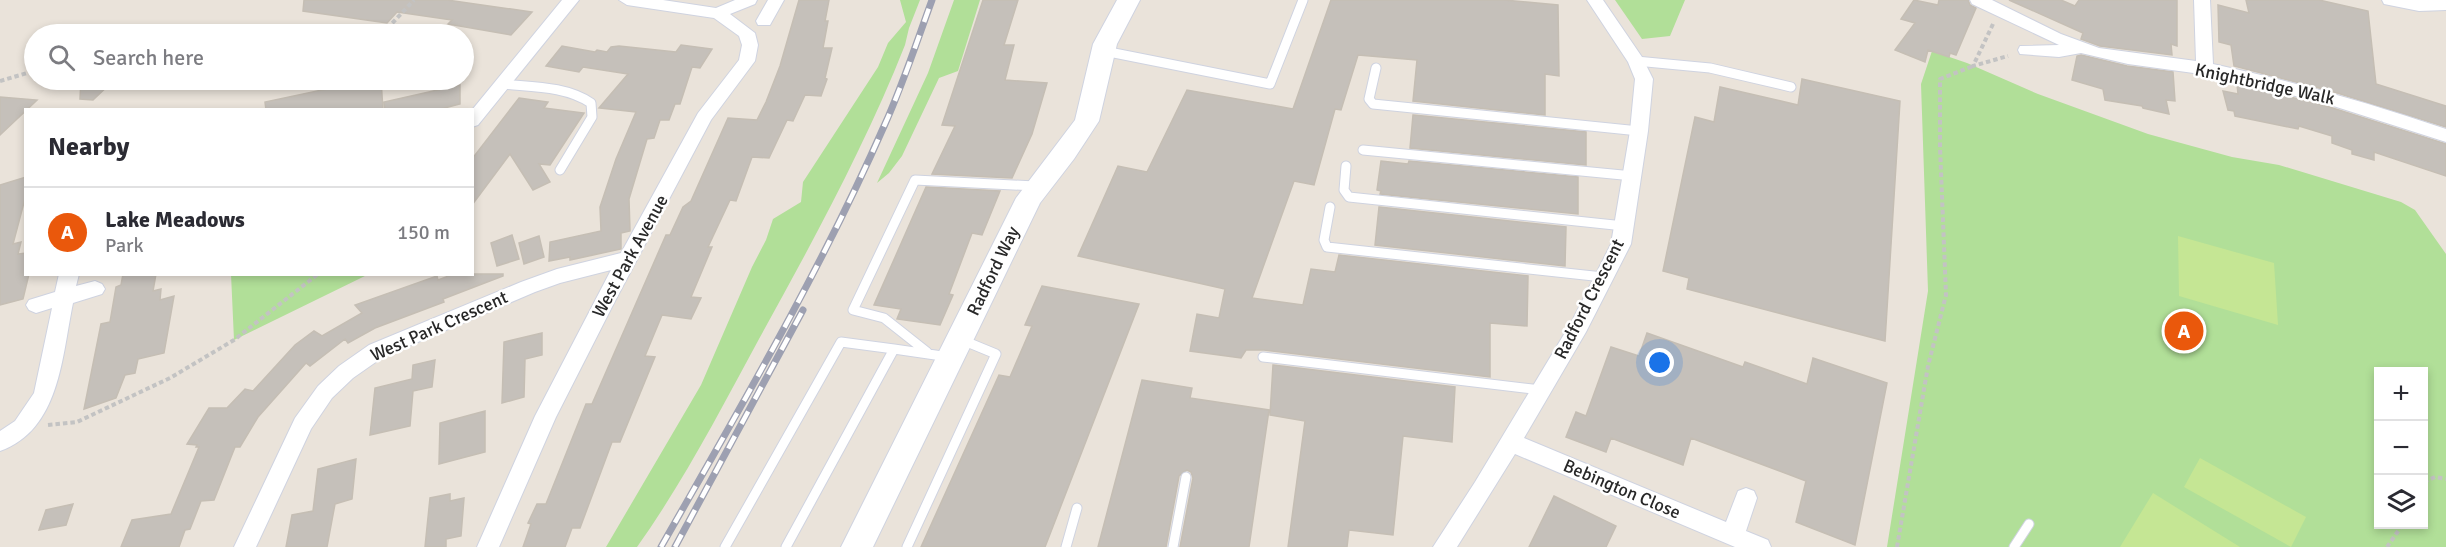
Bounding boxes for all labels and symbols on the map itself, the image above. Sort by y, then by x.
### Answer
street label: Knightbridge Walk [2193,58,2337,110]
street label: West Park Avenue [587,191,673,321]
street label: Radford Way [962,222,1024,319]
street label: Radford Crescent [1549,235,1629,363]
street label: West Park Crescent [367,286,511,366]
pin: A [2164,308,2204,354]
your location [1645,348,1674,377]
street label: Bebington Close [1560,454,1684,524]

